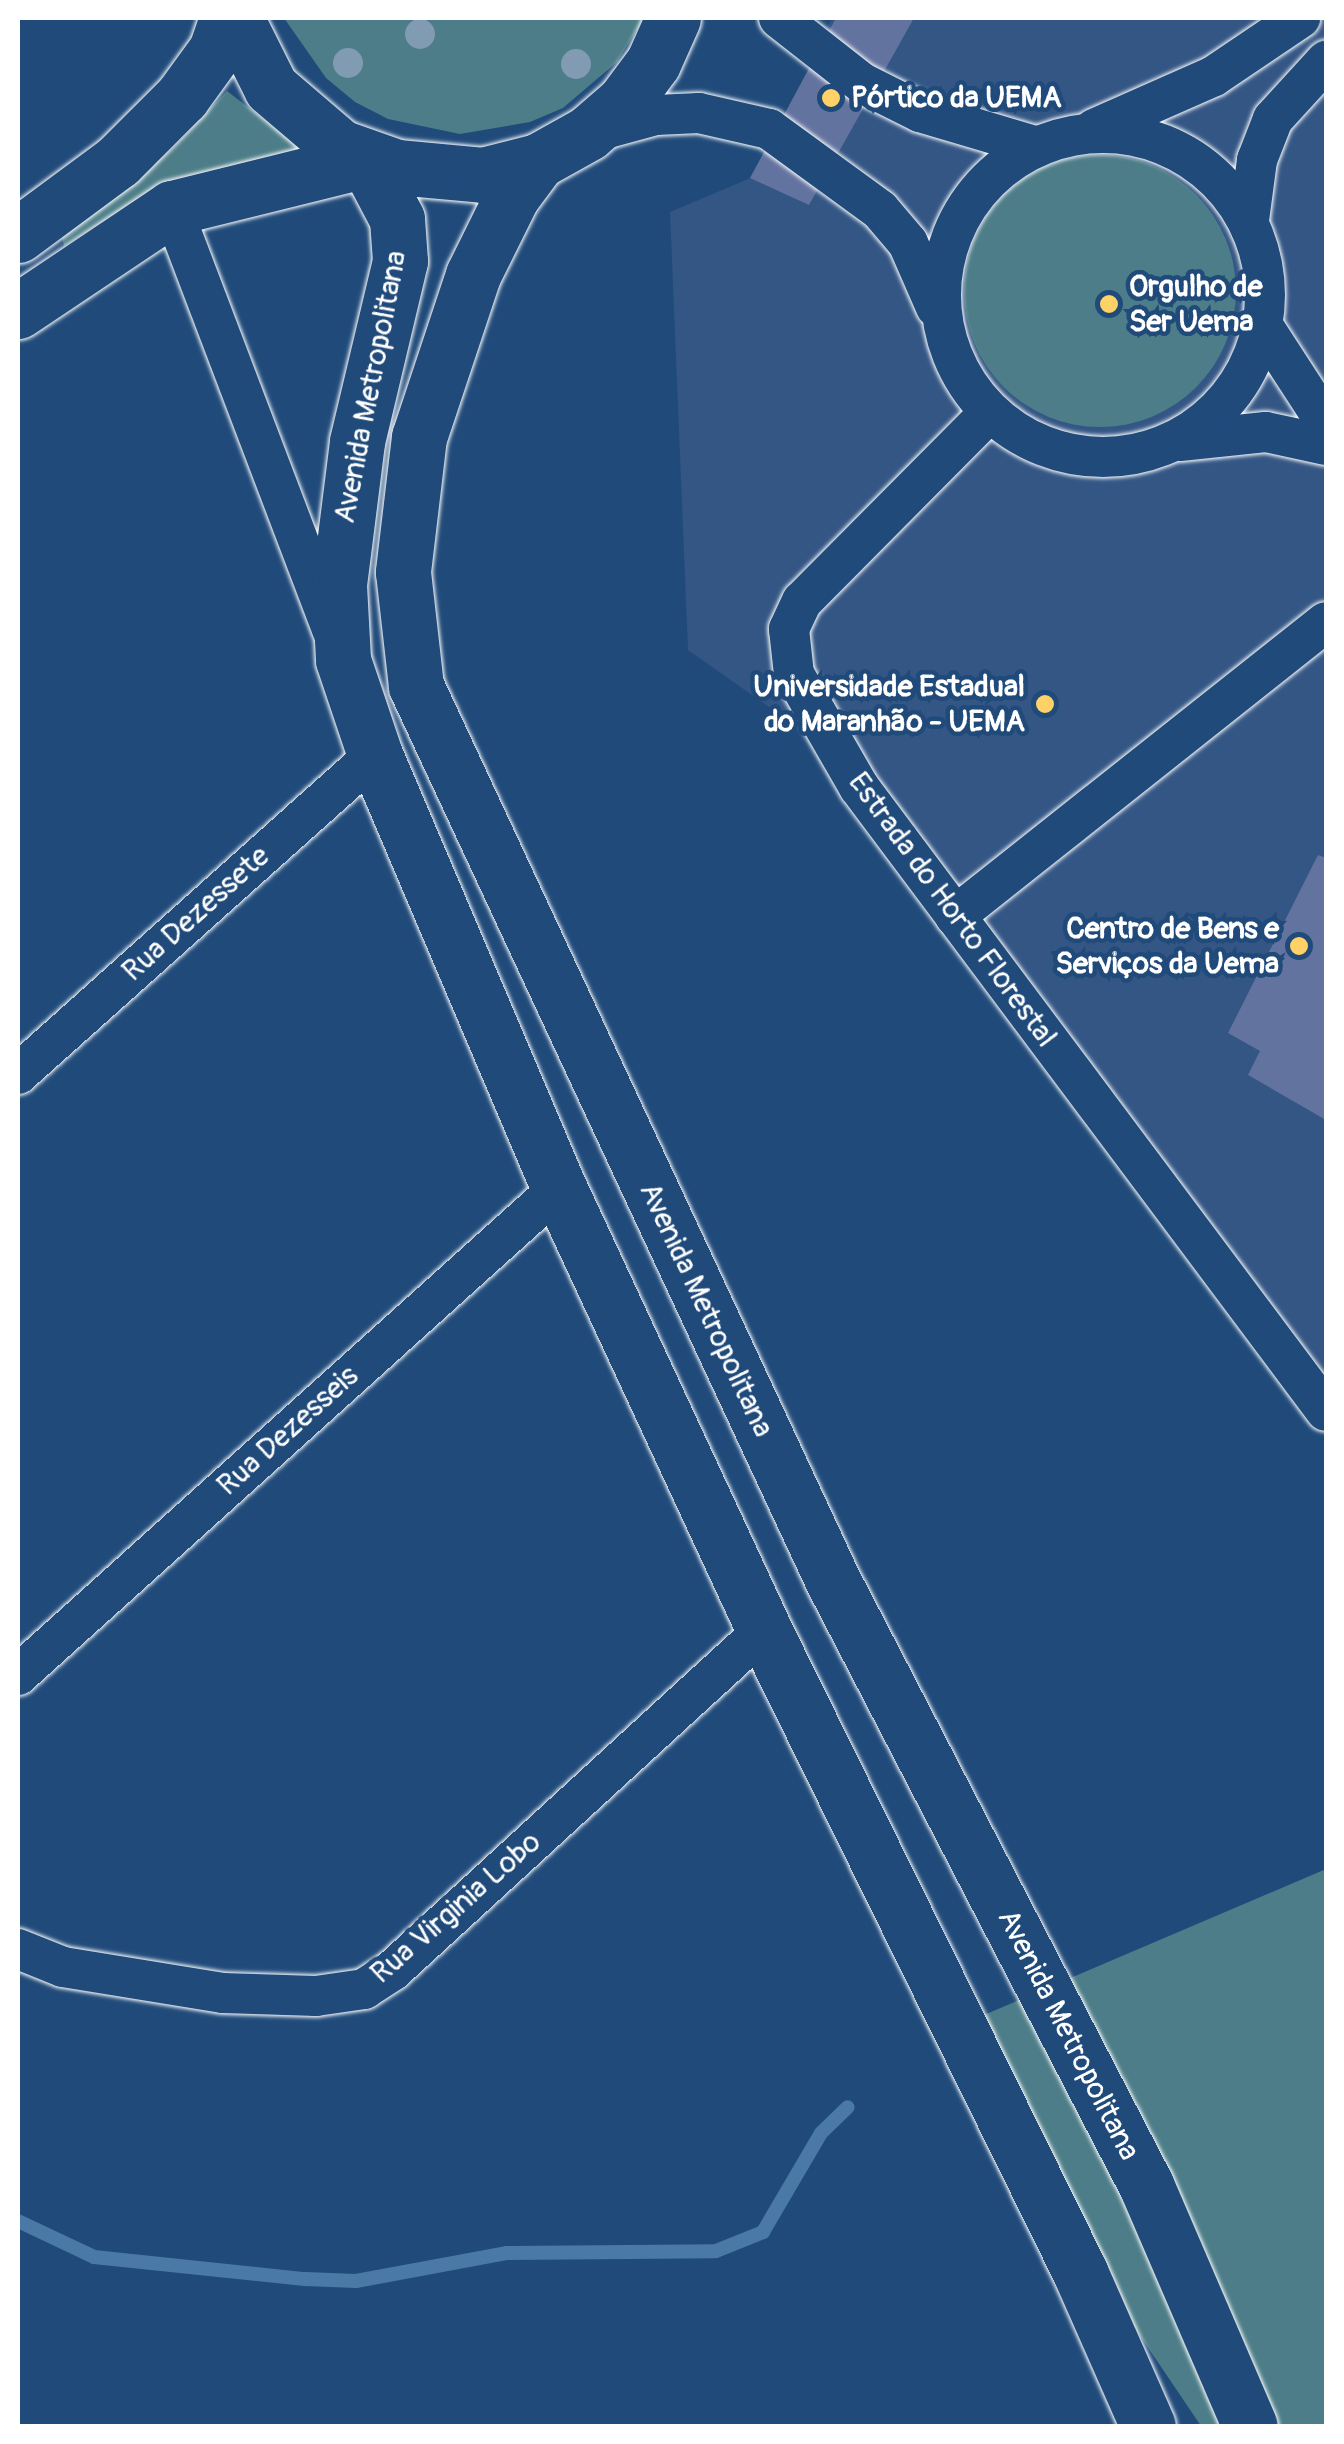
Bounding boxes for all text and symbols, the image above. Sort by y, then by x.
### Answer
place label: Pórtico da UEMA [851,80,1062,116]
marker: Pórtico da UEMA [820,87,842,109]
street label: Avenida Metropolitana [327,248,415,526]
place label: Orgulho de Ser Uema [1129,269,1263,340]
marker: Orgulho de Ser Uema [1098,293,1120,315]
place label: Universidade Estadual do Maranhão - UEMA [753,669,1025,740]
marker: Universidade Estadual do Maranhão - UEMA [1034,693,1056,715]
street label: Estrada do Horto Florestal [840,766,1064,1054]
street label: Rua Dezessete [115,839,277,989]
place label: Centro de Bens e Serviços da Uema [1056,911,1279,982]
marker: Centro de Bens e Serviços da Uema [1288,935,1310,957]
street label: Avenida Metropolitana [631,1177,781,1443]
street label: Rua Dezesseis [210,1358,366,1504]
street label: Rua Virginia Lobo [364,1824,548,1992]
street label: Avenida Metropolitana [989,1904,1147,2166]

